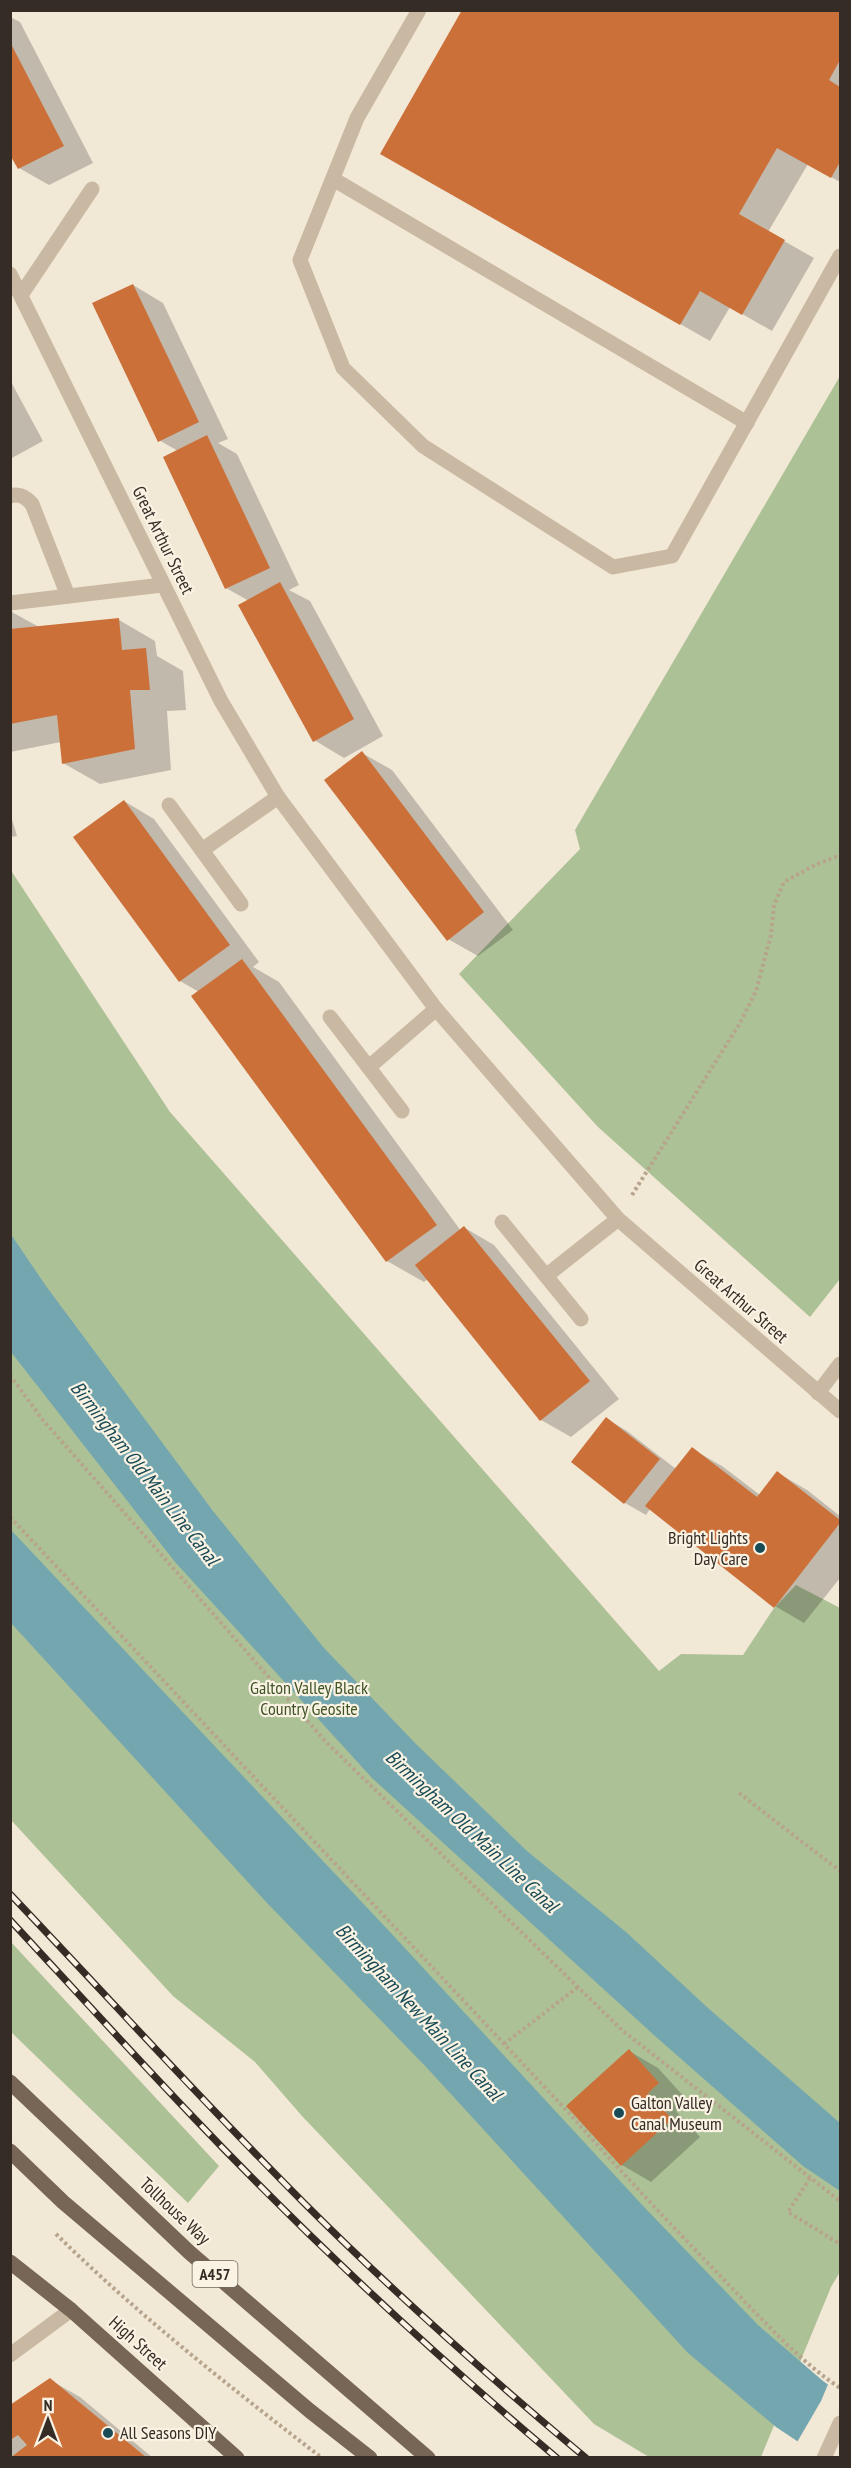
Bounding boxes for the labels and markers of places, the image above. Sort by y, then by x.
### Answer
place label: Bright Lights Day Care [668,1526,748,1570]
marker: Bright Lights Day Care [753,1541,767,1555]
place label: Galton Valley Canal Museum [631,2091,722,2135]
marker: Galton Valley Canal Museum [612,2106,626,2120]
place label: All Seasons DIY [120,2421,217,2444]
marker: All Seasons DIY [101,2426,115,2440]

